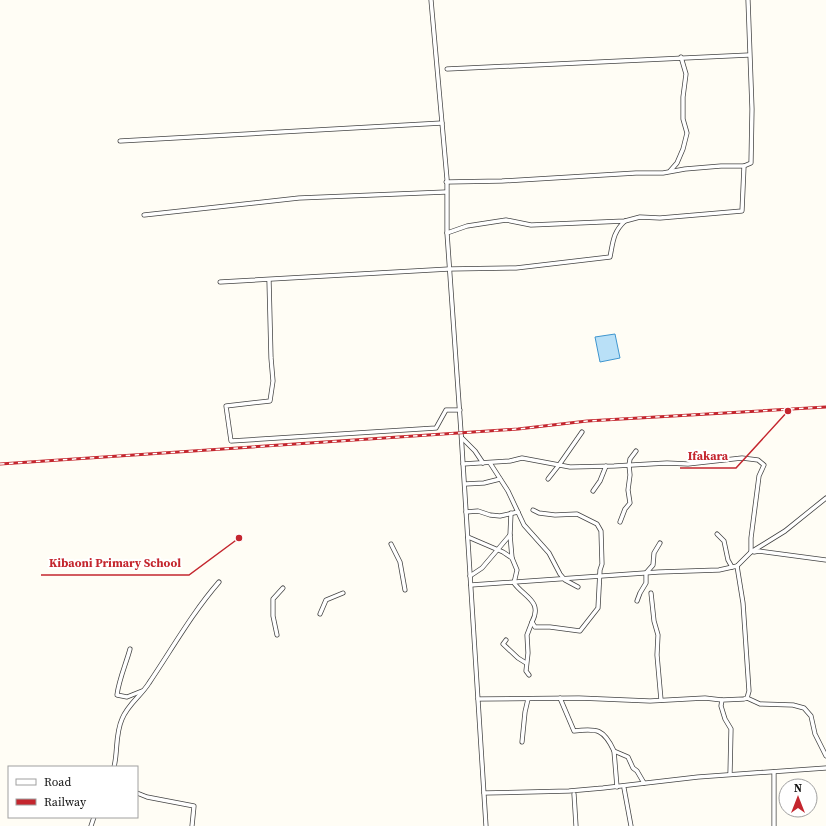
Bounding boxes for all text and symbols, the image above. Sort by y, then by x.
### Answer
callout: Ifakara [680,444,736,468]
text: Ifakara [688,448,729,464]
callout: Kibaoni Primary School [41,551,189,575]
text: Kibaoni Primary School [49,555,181,571]
legend [8,766,138,818]
text: Road [44,774,71,790]
north arrow [778,778,818,818]
text: N [794,781,802,796]
text: Railway [44,794,87,810]

